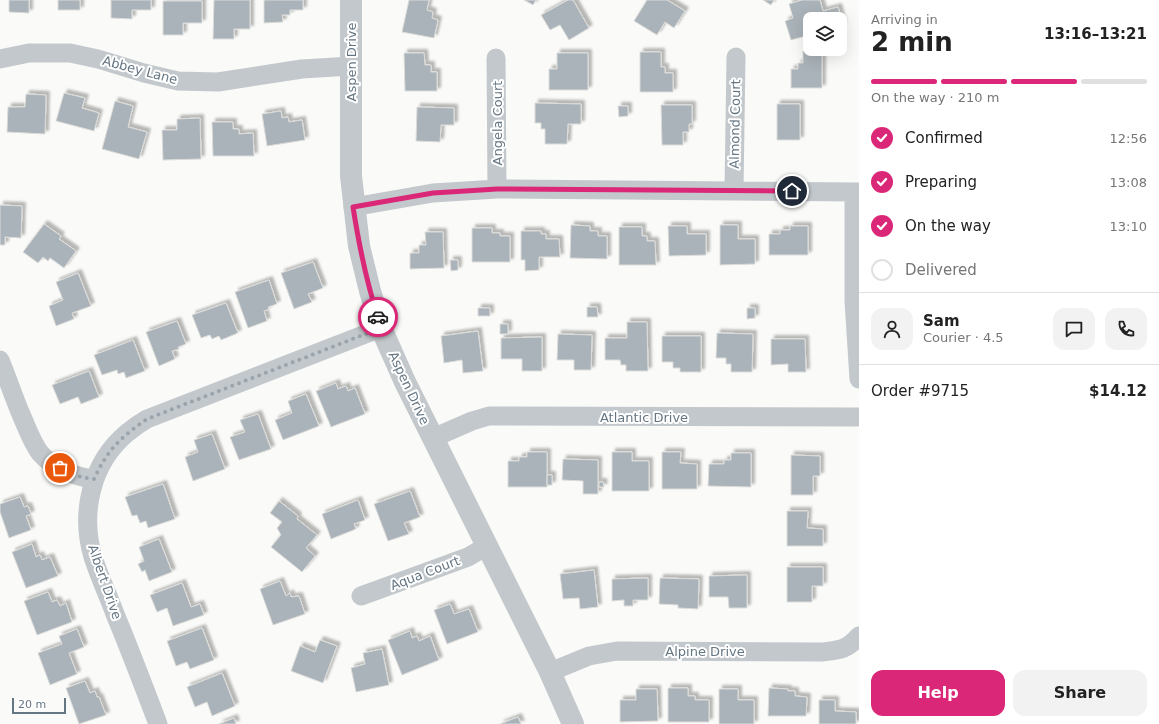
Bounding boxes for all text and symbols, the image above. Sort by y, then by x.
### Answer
map controls [803,12,847,56]
button: layers [803,12,847,56]
text: Arriving in [871,12,938,27]
street label: Aspen Drive [344,23,359,101]
text: 13:16–13:21 [1044,25,1147,43]
text: 2 min [871,27,953,57]
street label: Abbey Lane [101,53,179,87]
street label: Almond Court [727,79,743,169]
street label: Angela Court [490,81,505,165]
text: On the way · 210 m [871,90,999,105]
icon: check [871,127,893,149]
text: Confirmed [905,129,983,147]
text: 12:56 [1110,131,1147,146]
icon: check [871,171,893,193]
text: Preparing [905,173,977,191]
pin [775,174,809,208]
text: 13:08 [1110,175,1147,190]
icon: home [781,180,803,202]
icon: check [871,215,893,237]
text: On the way [905,217,991,235]
text: 13:10 [1110,219,1147,234]
text: Delivered [905,261,977,279]
courier [358,297,398,337]
icon: car [367,306,389,328]
button: person [871,308,913,350]
button: chat [1053,308,1095,350]
button: phone [1105,308,1147,350]
text: Sam [923,312,960,330]
text: Courier · 4.5 [923,330,1004,345]
street label: Aspen Drive [386,349,432,427]
text: Order #9715 [871,382,969,400]
text: $14.12 [1089,382,1147,400]
street label: Atlantic Drive [600,410,688,425]
pin [43,451,77,485]
icon: bag [49,457,71,479]
street label: Albert Drive [85,543,125,621]
street label: Aqua Court [388,553,462,593]
street label: Alpine Drive [665,644,745,659]
button: Help [871,670,1005,716]
button: Share [1013,670,1147,716]
scale bar [12,696,66,715]
text: 20 m [18,698,46,711]

